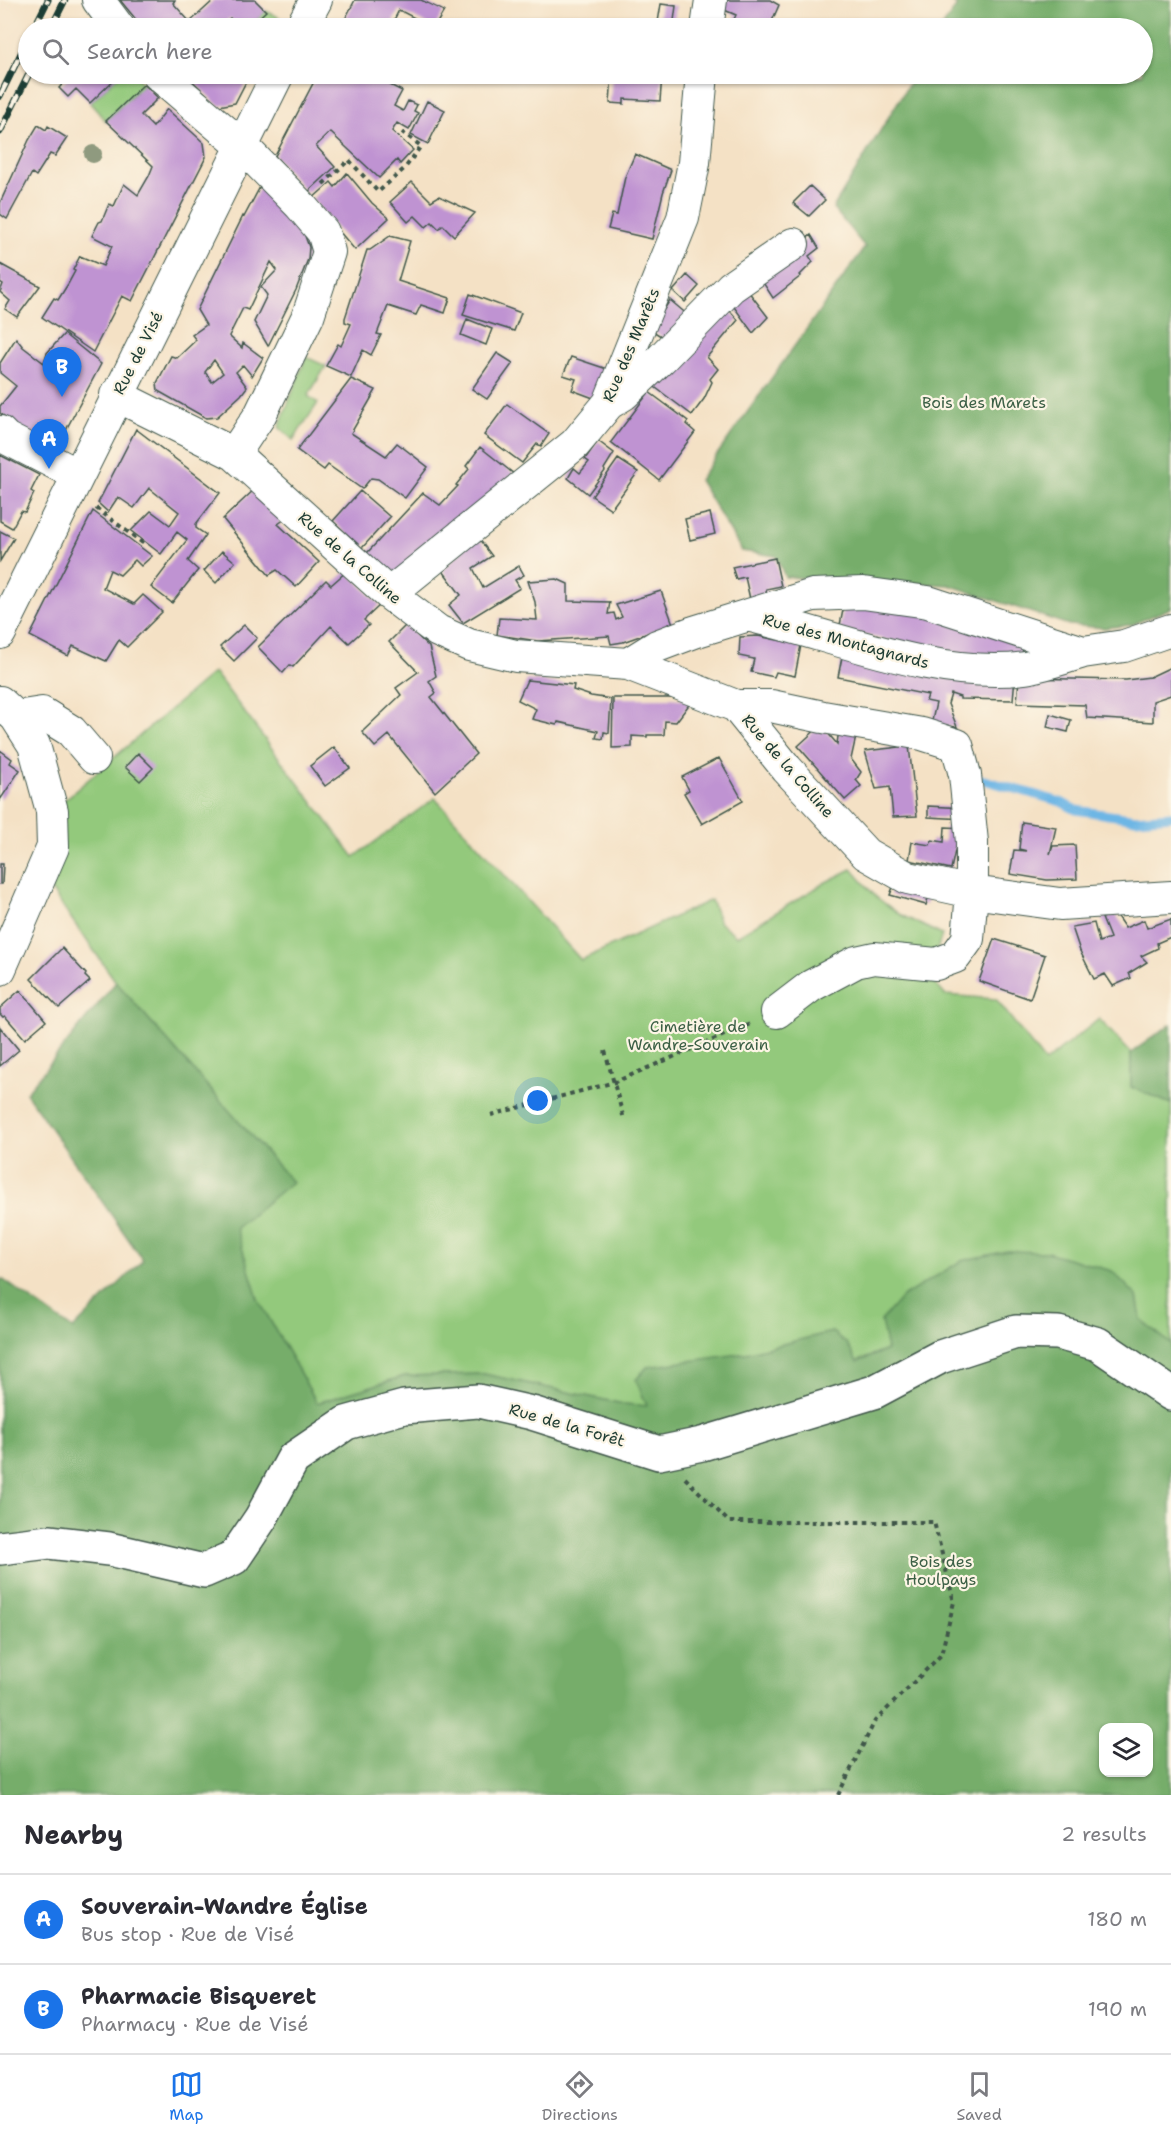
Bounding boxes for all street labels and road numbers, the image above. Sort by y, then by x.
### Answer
street label: Rue des Marêts [597,285,665,405]
street label: Rue de Visé [108,308,168,398]
street label: Rue de la Colline [294,507,406,609]
street label: Rue des Montagnards [760,609,932,673]
street label: Rue de la Colline [737,710,839,822]
street label: Rue de la Forêt [507,1398,627,1452]

